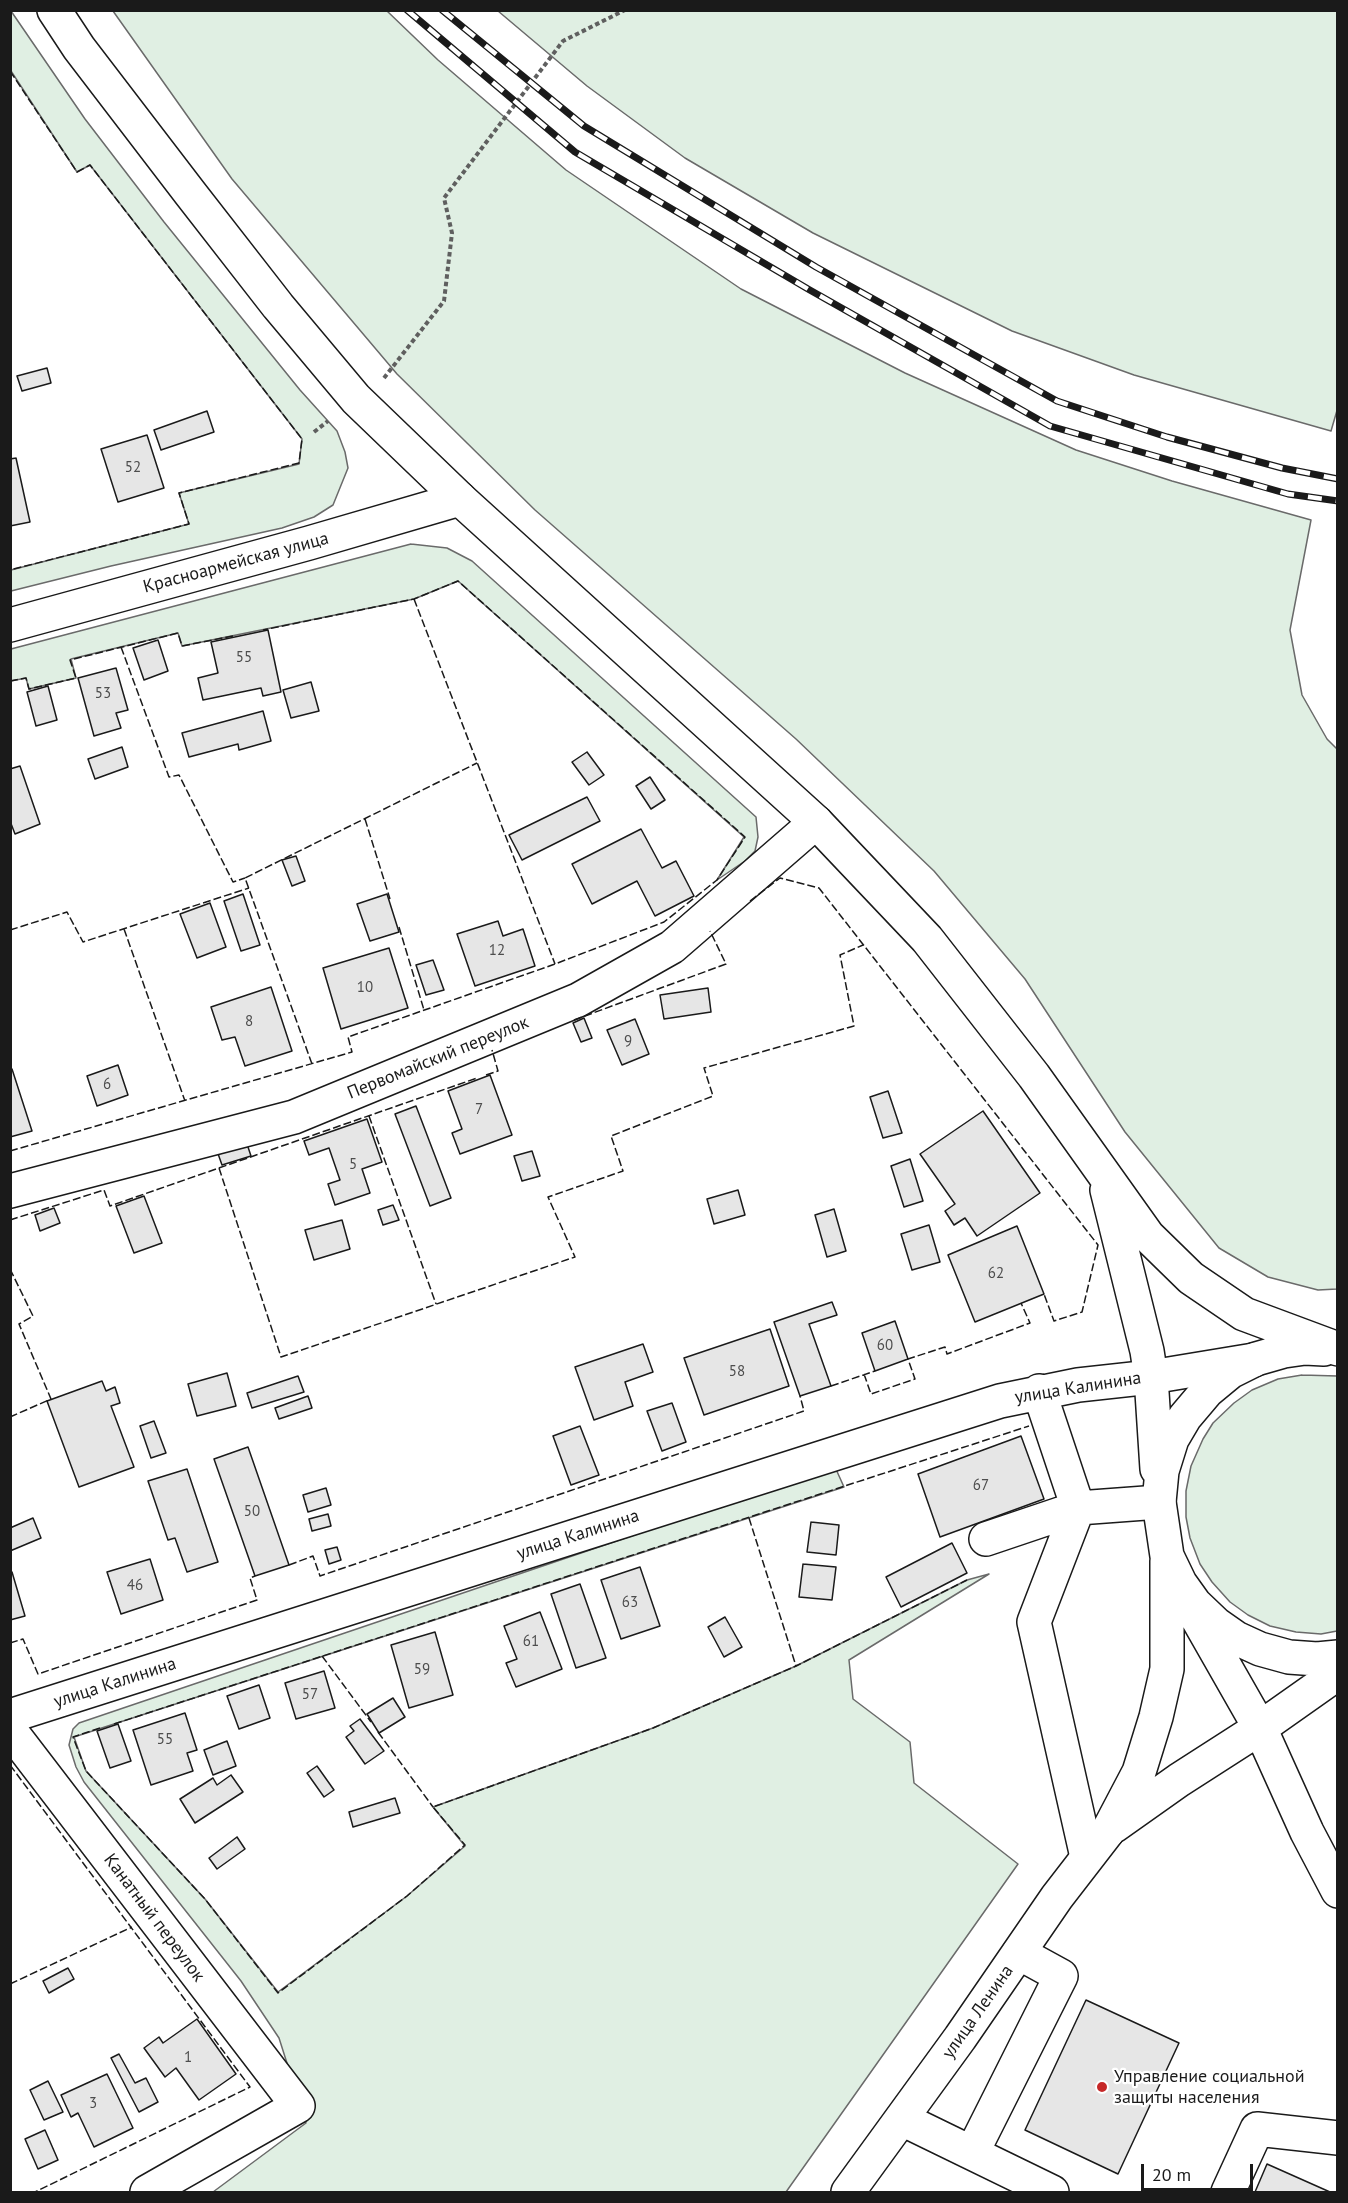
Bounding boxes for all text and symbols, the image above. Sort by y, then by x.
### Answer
house number: 52 [125,459,141,477]
street label: Красноармейская улица [141,528,331,598]
house number: 55 [236,649,252,667]
house number: 53 [95,685,111,703]
house number: 12 [489,942,505,960]
house number: 10 [357,979,373,997]
street label: Первомайский переулок [344,1012,532,1104]
house number: 8 [245,1013,253,1031]
house number: 9 [624,1033,632,1051]
house number: 6 [103,1076,111,1094]
house number: 7 [475,1101,483,1119]
house number: 5 [349,1156,357,1174]
house number: 62 [988,1265,1004,1283]
house number: 60 [877,1337,893,1355]
house number: 58 [729,1363,745,1381]
street label: улица Калинина [1013,1367,1143,1409]
house number: 67 [973,1477,989,1495]
house number: 50 [244,1503,260,1521]
street label: улица Калинина [514,1505,642,1565]
house number: 46 [127,1577,143,1595]
house number: 63 [622,1594,638,1612]
house number: 61 [523,1633,539,1651]
street label: улица Калинина [51,1653,179,1713]
house number: 59 [414,1661,430,1679]
house number: 57 [302,1686,318,1704]
house number: 55 [157,1731,173,1749]
street label: Канатный переулок [99,1850,209,1986]
street label: улица Ленина [938,1961,1018,2063]
house number: 1 [184,2049,192,2067]
place label: Управление социальной защиты населения [1114,2066,1305,2108]
marker: Управление социальной защиты населения [1095,2080,1109,2094]
house number: 3 [89,2095,97,2113]
scale bar [1144,2152,1256,2190]
text: 20 m [1152,2163,1191,2186]

